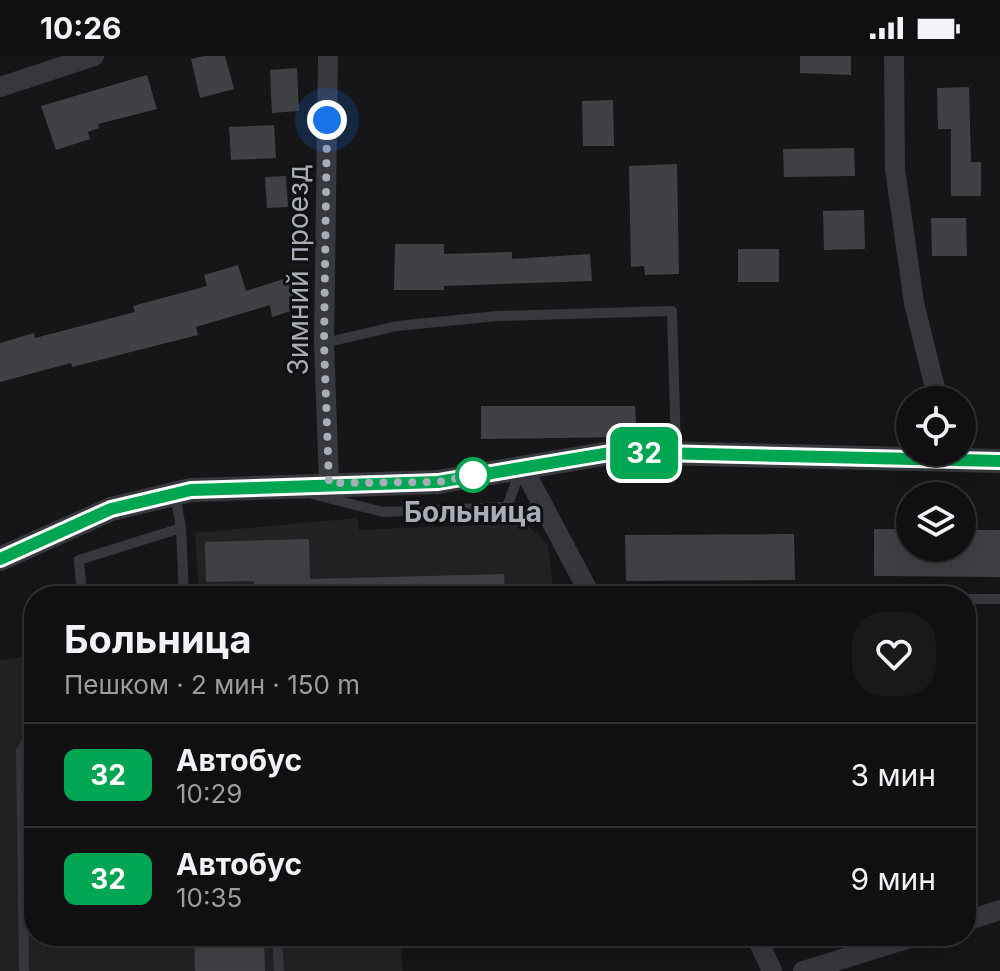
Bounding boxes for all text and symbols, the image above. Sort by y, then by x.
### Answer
text: 10:26 [40,10,122,46]
your location [307,100,347,140]
street label: Зимний проезд [281,164,315,376]
map controls [896,386,976,562]
button: locate [896,386,976,466]
line badge: 32 [608,427,680,479]
text: 32 [626,436,662,470]
marker: Больница [456,458,490,492]
button: layers [896,482,976,562]
place label: Больница [404,495,542,529]
button: heart [852,612,936,696]
text: Больница [64,616,252,662]
text: Пешком · 2 мин · 150 m [64,669,360,700]
text: Автобус [176,742,302,778]
text: 3 мин [850,757,936,793]
text: 32 [90,758,126,792]
text: 10:29 [176,778,242,809]
text: Автобус [176,846,302,882]
text: 9 мин [850,861,936,897]
text: 32 [90,862,126,896]
text: 10:35 [176,882,242,913]

